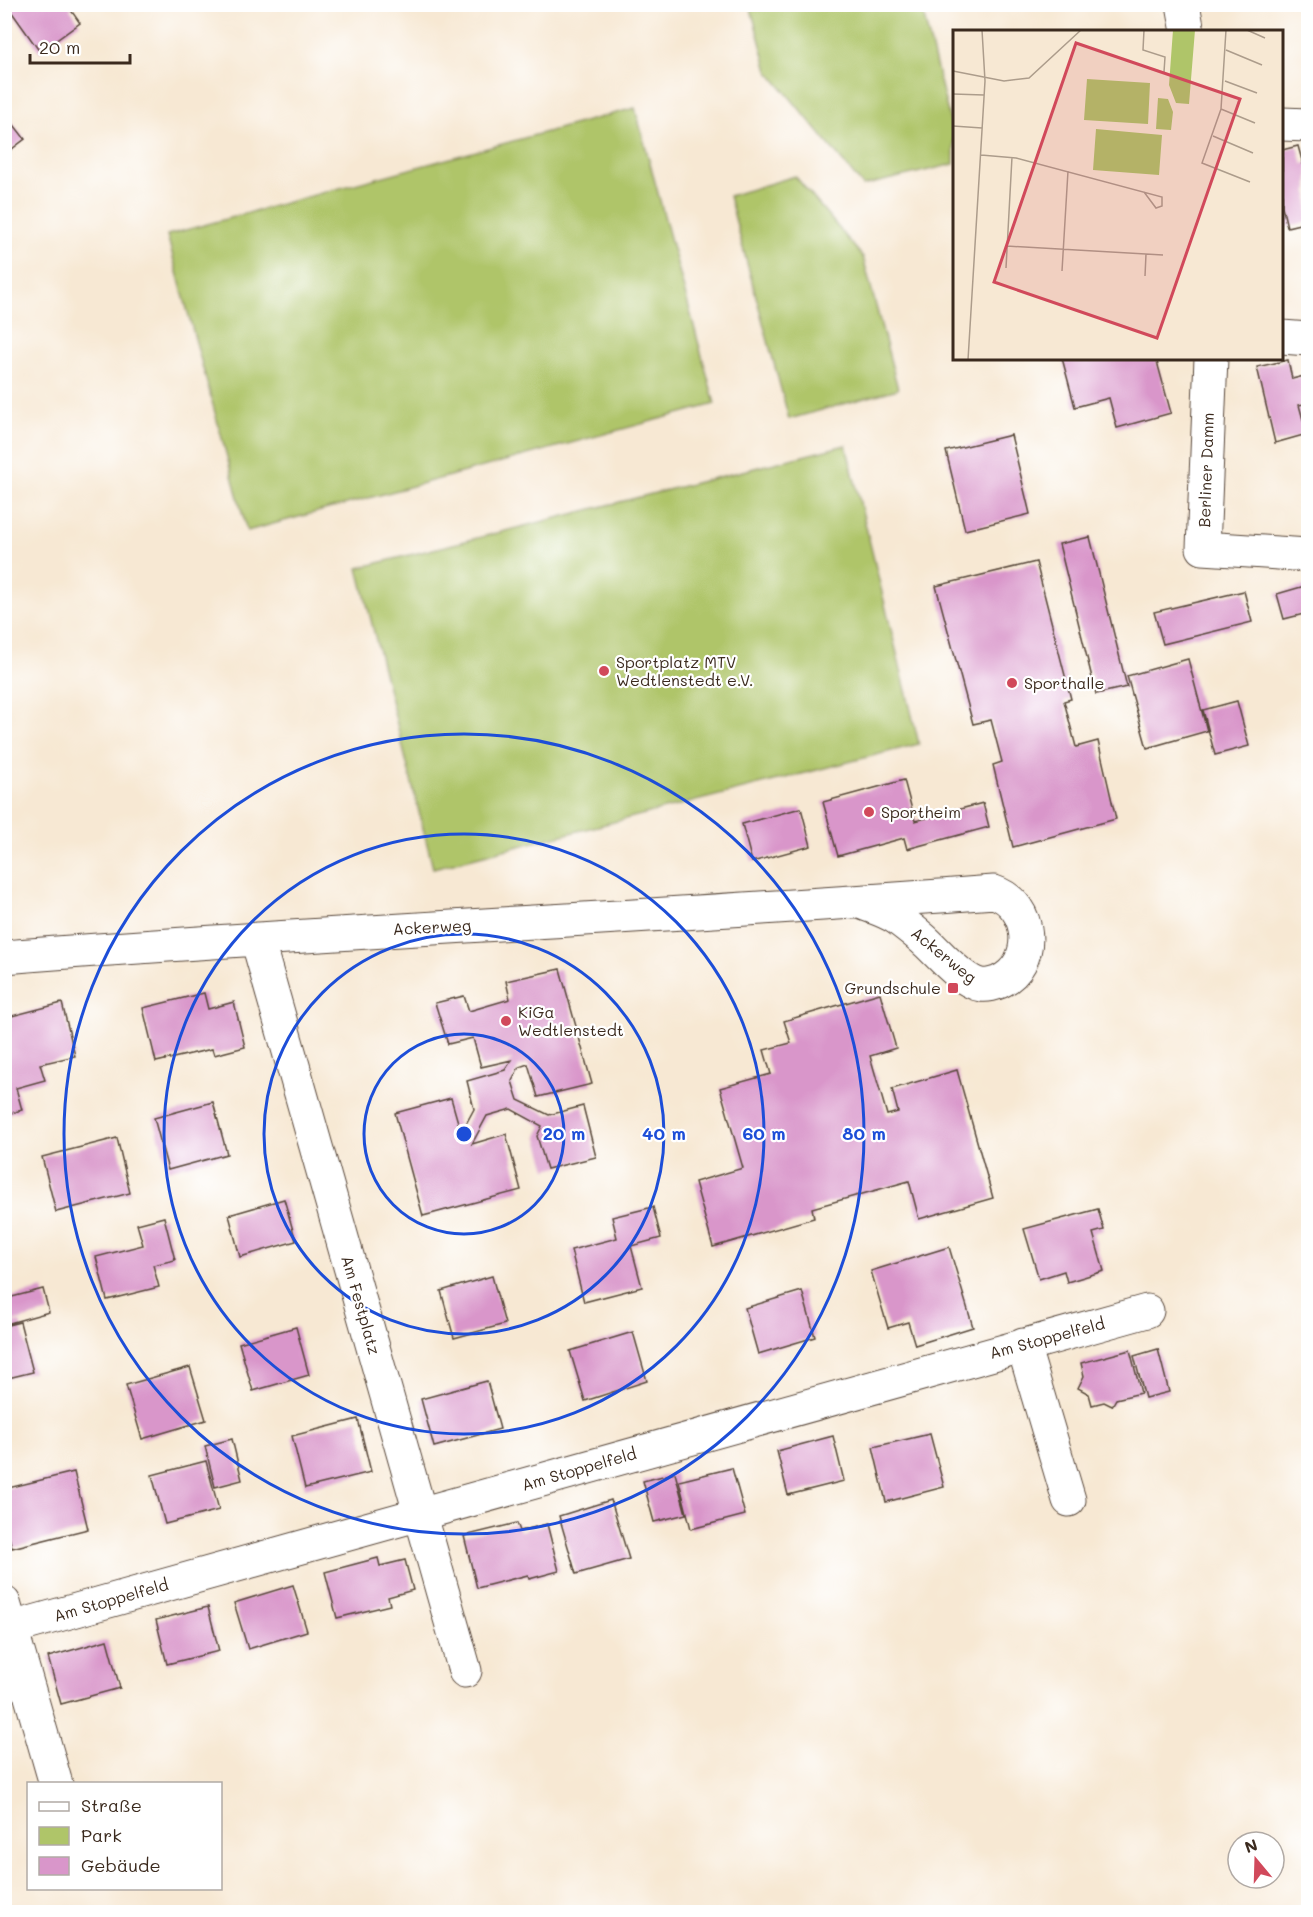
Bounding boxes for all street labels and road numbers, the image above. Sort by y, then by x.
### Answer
street label: Berliner Damm [1193,412,1218,528]
street label: Ackerweg [392,914,472,939]
street label: Ackerweg [907,922,981,987]
street label: Am Festplatz [337,1253,386,1357]
street label: Am Stoppelfeld [987,1312,1107,1363]
street label: Am Stoppelfeld [519,1442,639,1495]
street label: Am Stoppelfeld [51,1573,171,1626]

